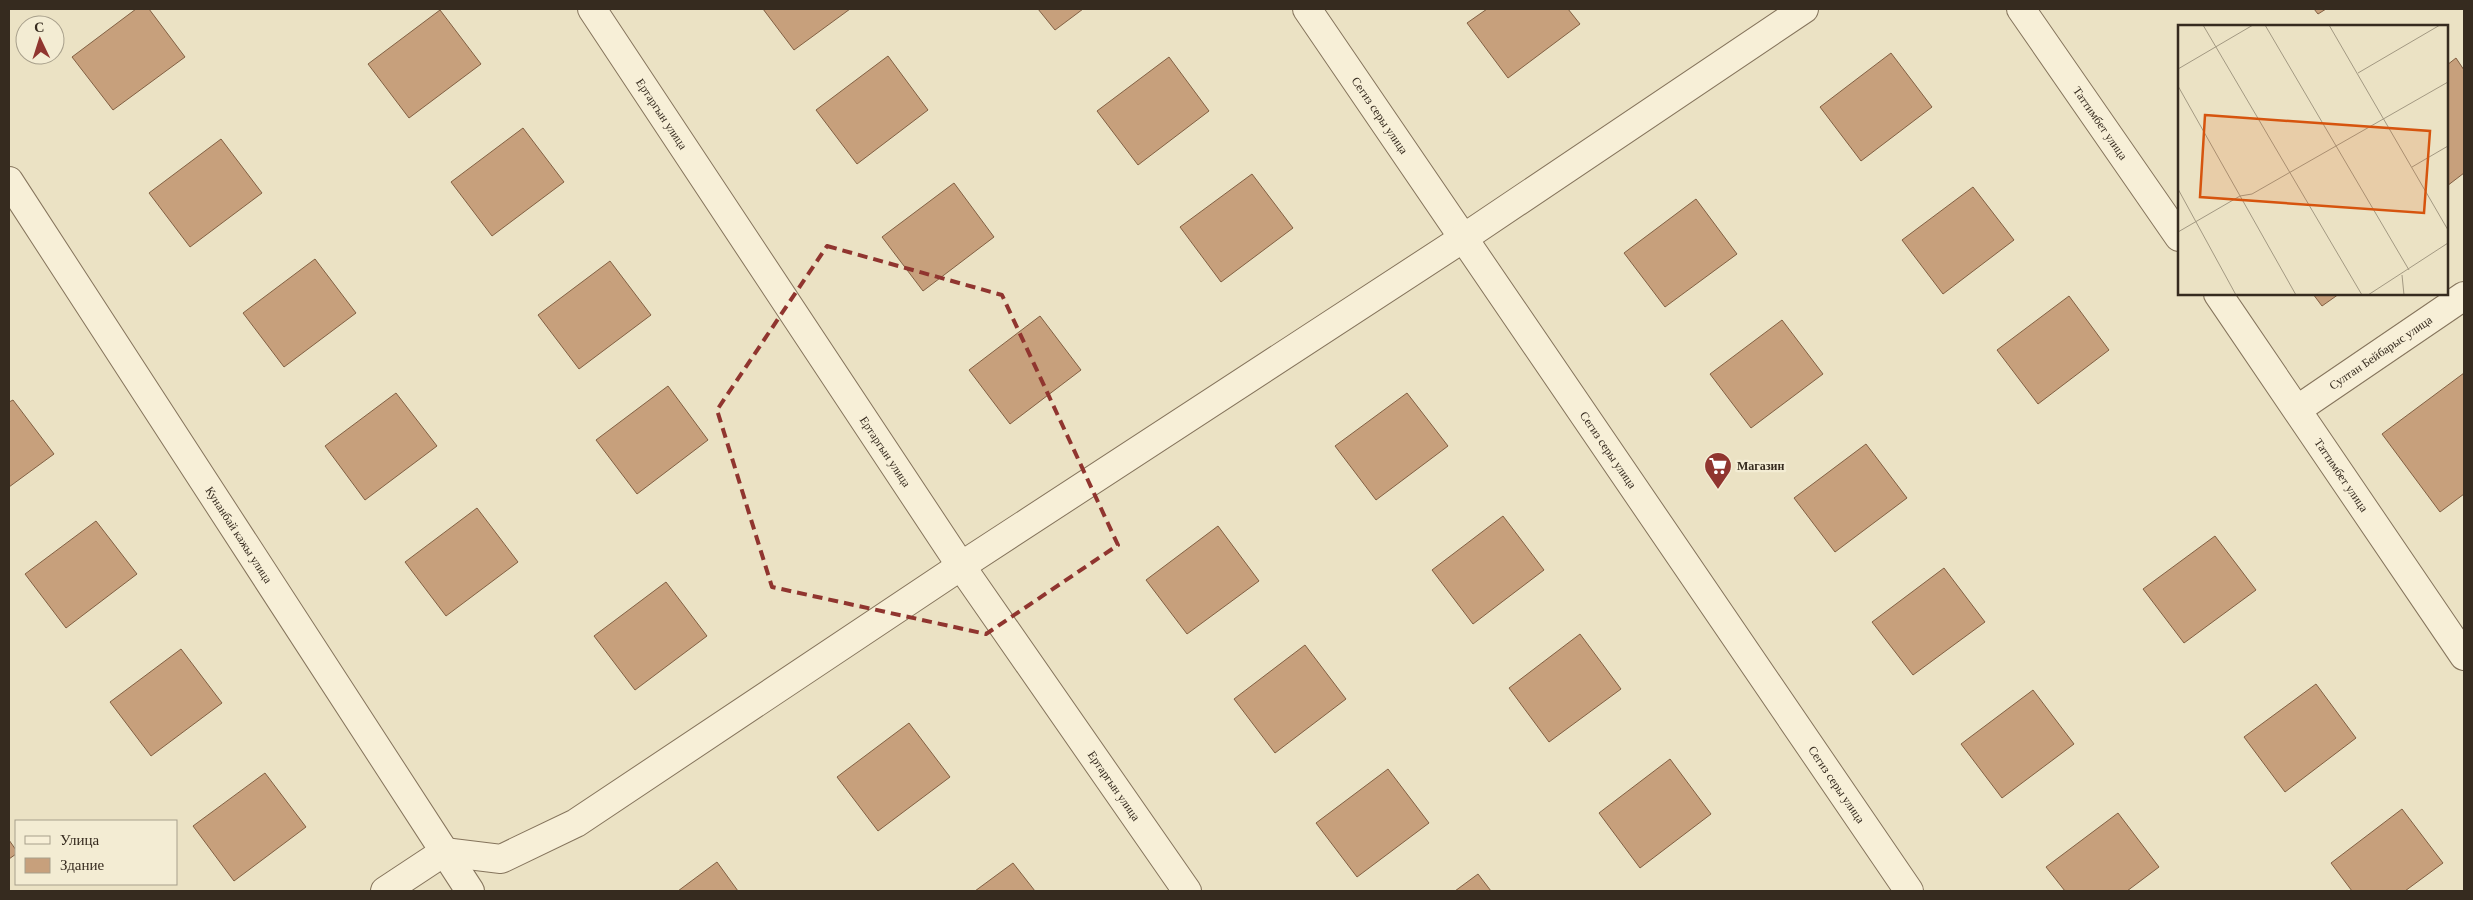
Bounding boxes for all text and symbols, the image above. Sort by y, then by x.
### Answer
north arrow [15,15,65,65]
text: С [34,20,45,35]
inset map [2178,25,2448,295]
street label: Сегиз серы улица [1349,74,1411,157]
street label: Ертаргын улица [633,76,690,153]
street label: Таттимбет улица [2070,84,2131,163]
street label: Султан Бейбарыс улица [2327,312,2435,393]
street label: Сегиз серы улица [1577,409,1640,492]
street label: Ертаргын улица [857,414,914,490]
street label: Таттимбет улица [2311,436,2371,515]
supermarket icon: Магазин [1703,451,1733,490]
place label: Магазин [1737,459,1785,473]
street label: Кунанбай кажы улица [202,484,276,586]
street label: Сегиз серы улица [1805,743,1868,826]
street label: Ертаргын улица [1085,748,1143,824]
legend [15,820,178,885]
text: Улица [60,832,99,848]
text: Здание [60,857,104,873]

